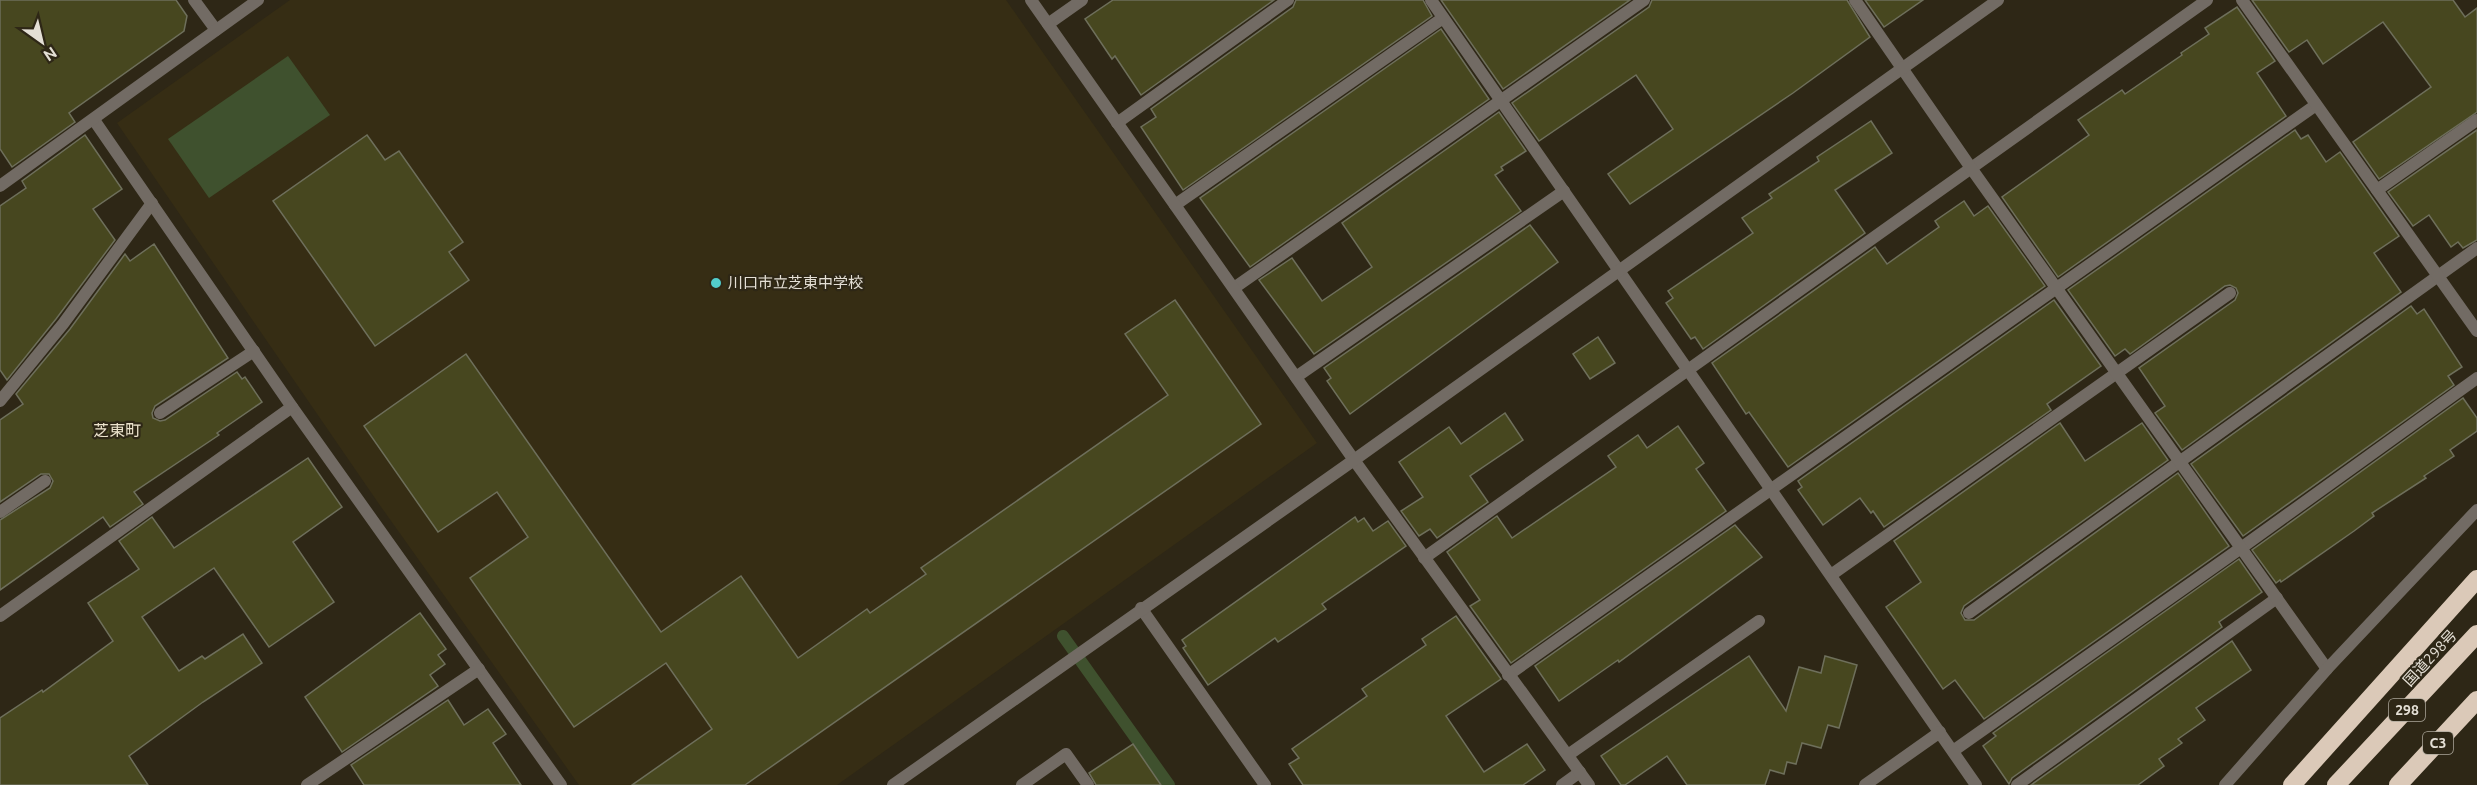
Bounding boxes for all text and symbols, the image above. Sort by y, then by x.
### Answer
north arrow [12,12,72,72]
text: N [40,44,60,65]
place label: 川口市立芝東中学校 [728,274,863,291]
marker: 川口市立芝東中学校 [709,276,723,290]
district label: 芝東町 [93,421,141,439]
street label: 国道298号 [2399,626,2460,689]
road number: 298 [2389,699,2425,721]
road number: C3 [2423,732,2453,754]

